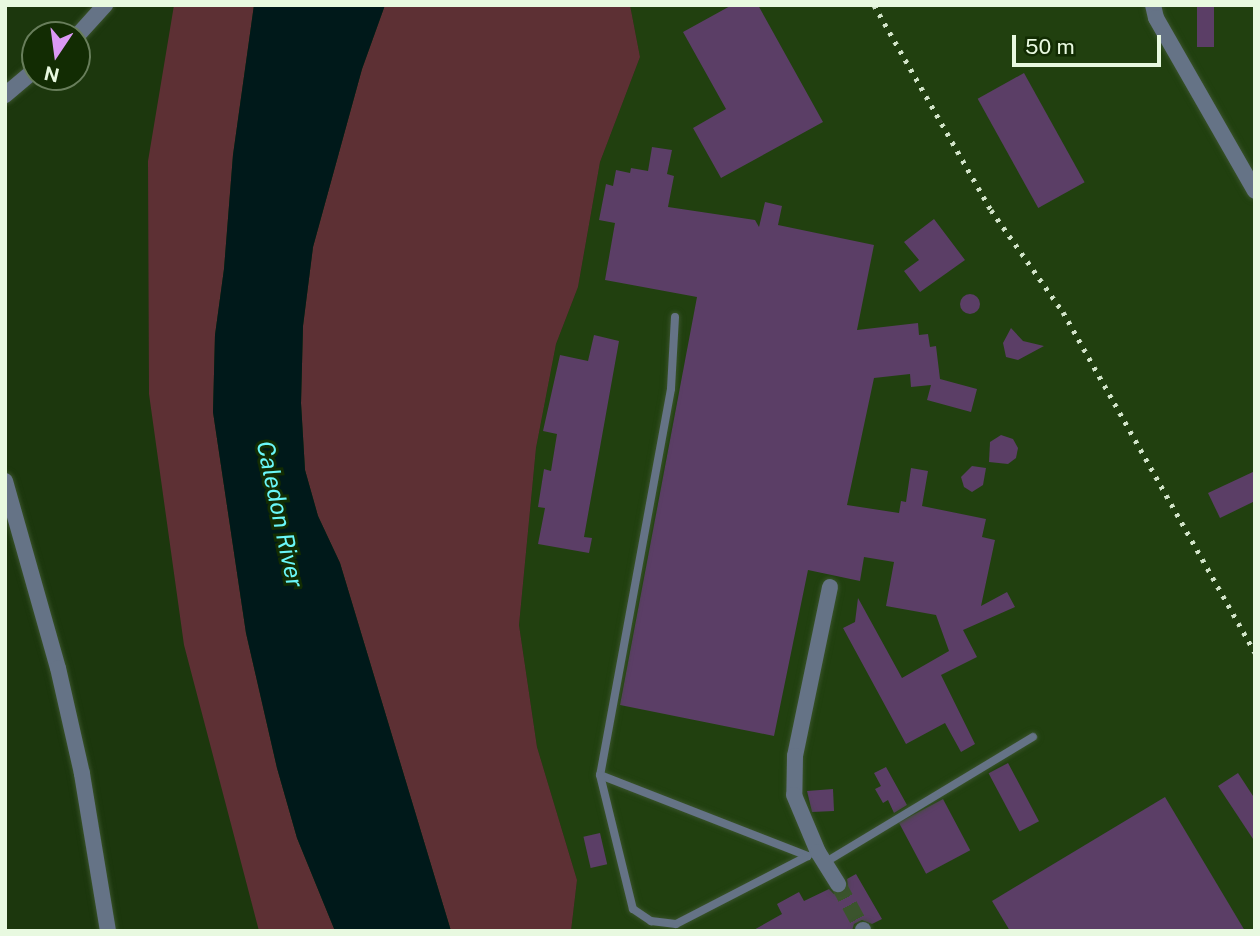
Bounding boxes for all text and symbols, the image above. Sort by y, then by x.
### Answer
north arrow [21,21,91,91]
scale bar [1015,21,1164,65]
text: 50 m [1025,34,1075,59]
text: N [42,62,61,87]
water label: Caledon River [250,438,310,590]

